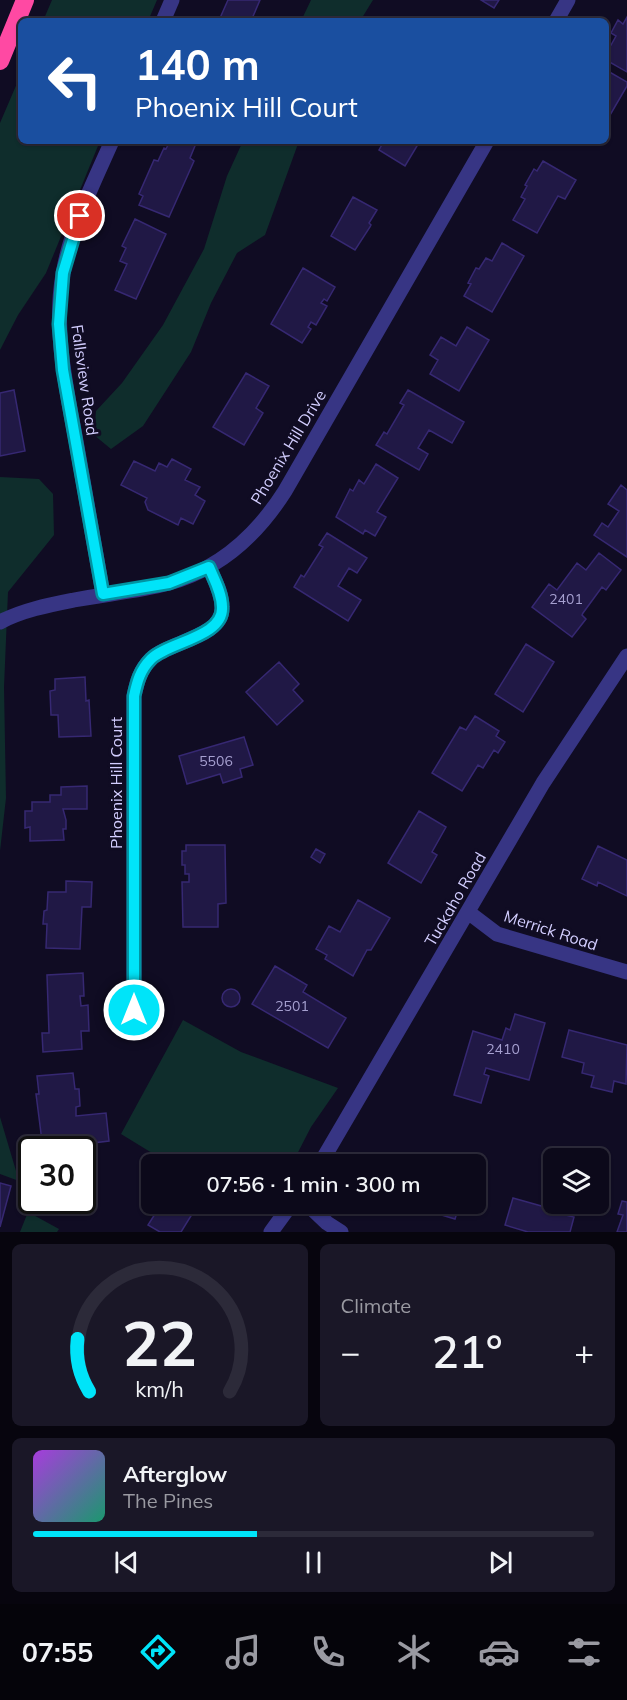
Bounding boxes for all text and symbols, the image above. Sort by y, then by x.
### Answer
text: 140 m [135,38,260,91]
icon: left [36,42,114,120]
text: Phoenix Hill Court [135,90,358,124]
pin [54,190,105,241]
icon: arrive [63,199,96,232]
street label: Fallsview Road [67,323,103,437]
street label: Phoenix Hill Drive [246,386,330,508]
house number: 2401 [549,590,583,608]
street label: Phoenix Hill Court [106,717,126,849]
house number: 5506 [199,752,233,770]
street label: Tuckaho Road [420,848,490,950]
street label: Merrick Road [502,905,600,955]
position arrow [102,978,166,1042]
house number: 2501 [275,997,309,1015]
house number: 2410 [486,1040,520,1058]
speed limit sign: 30 [18,1136,96,1214]
map controls [543,1148,609,1214]
button: layers [543,1148,609,1214]
text: 07:56 · 1 min · 300 m [206,1170,421,1198]
text: Climate [341,1293,411,1318]
text: 22 [122,1303,197,1382]
text: 21° [432,1323,503,1379]
text: − [341,1331,360,1372]
text: + [574,1331,594,1372]
text: km/h [135,1375,184,1402]
text: Afterglow [123,1460,227,1488]
text: The Pines [123,1488,213,1513]
icon: previous [110,1546,143,1579]
icon: pause [297,1546,330,1579]
icon: next [484,1546,517,1579]
icon: directions [137,1631,179,1673]
icon: music [222,1631,264,1673]
icon: phone [307,1631,349,1673]
icon: climate [393,1631,435,1673]
icon: car [478,1631,520,1673]
icon: filters [563,1631,605,1673]
text: 07:55 [22,1635,93,1669]

